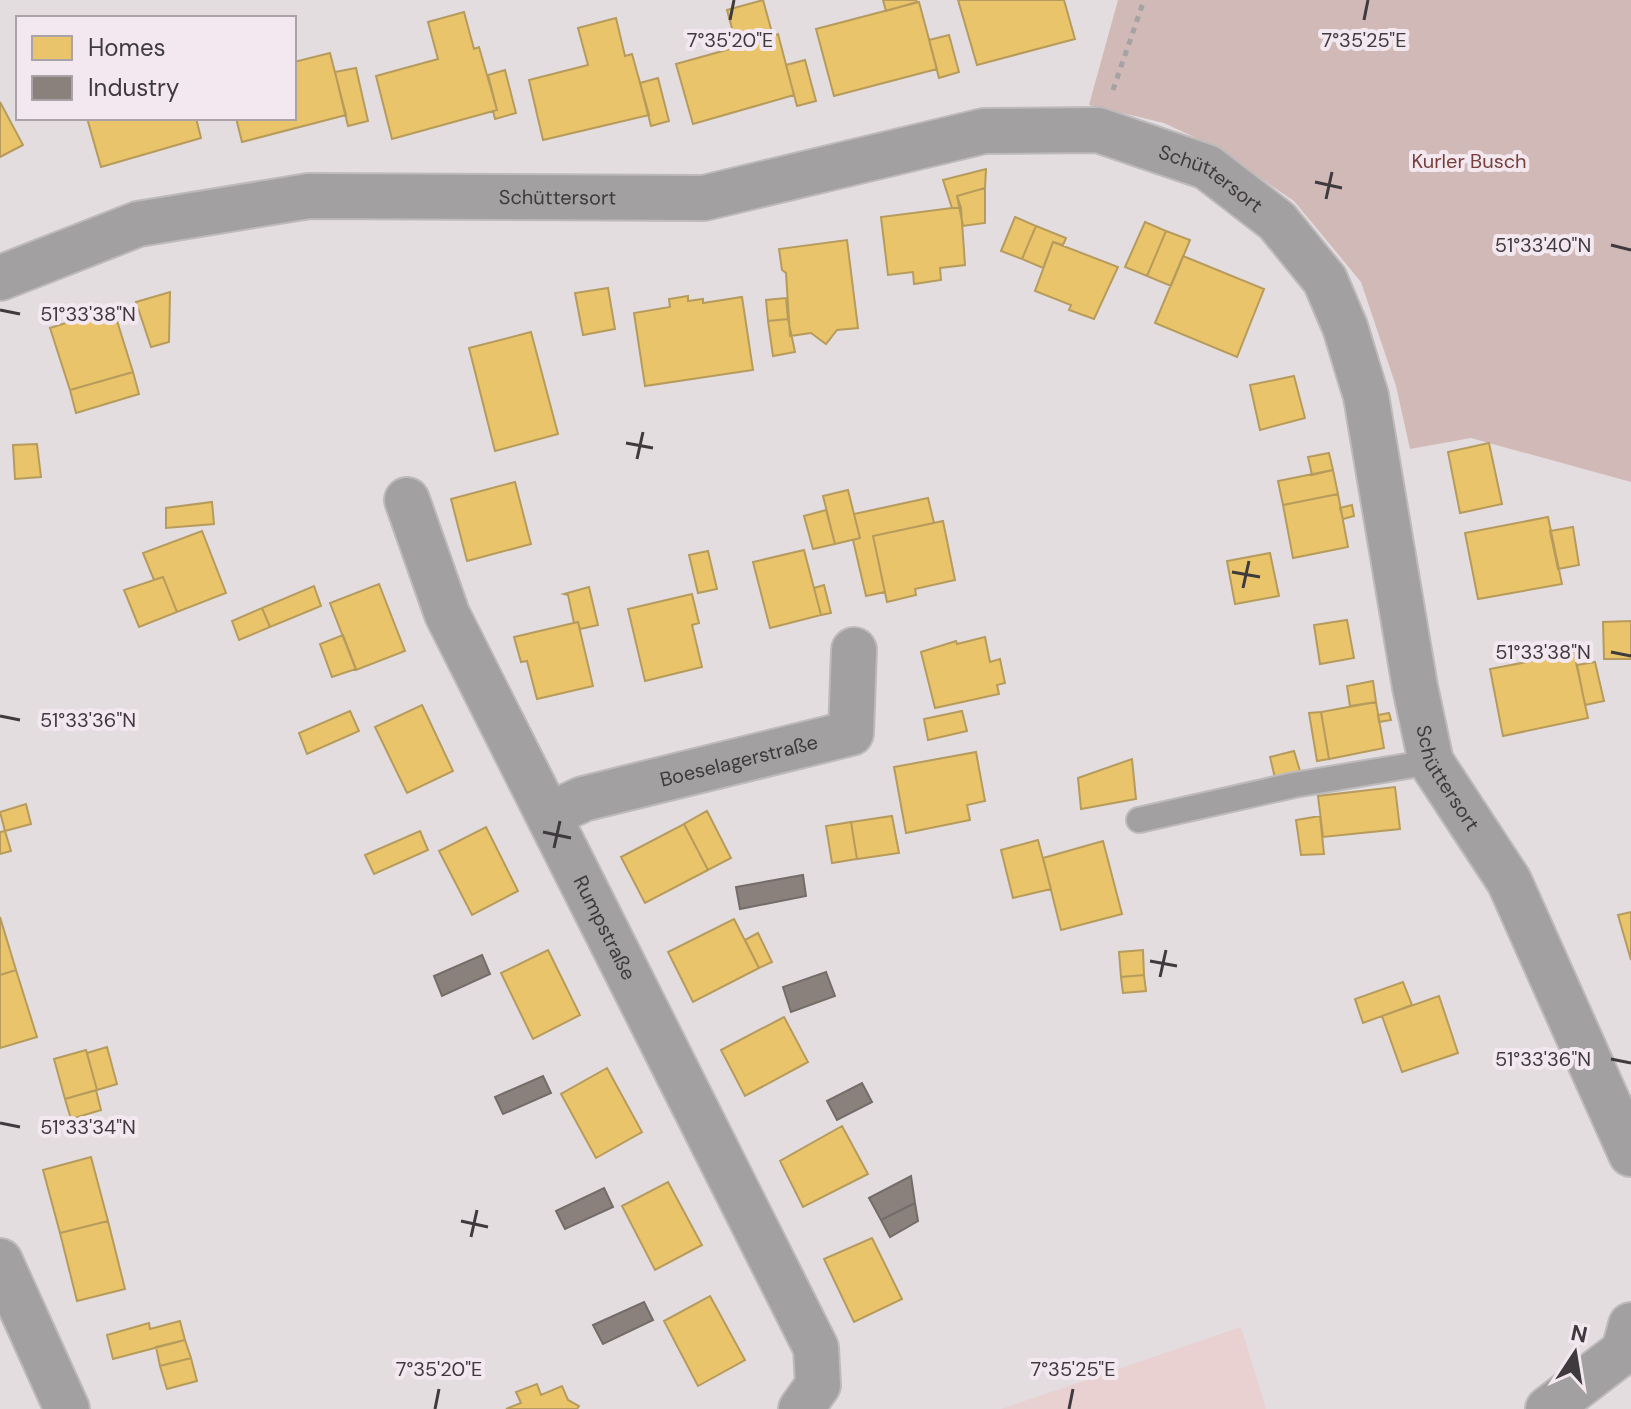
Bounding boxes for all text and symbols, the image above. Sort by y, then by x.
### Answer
legend [16,16,296,120]
text: 7°35'20"E [687,27,773,53]
text: 7°35'25"E [1322,27,1406,53]
text: Homes [88,32,166,63]
text: Industry [88,72,179,103]
street label: Schüttersort [1155,139,1268,218]
park label: Kurler Busch [1411,148,1527,174]
street label: Schüttersort [499,184,616,211]
text: 51°33'40"N [1495,232,1591,258]
text: 51°33'38"N [40,301,136,327]
text: 51°33'38"N [1495,639,1591,665]
text: 51°33'36"N [40,707,136,733]
street label: Schüttersort [1410,722,1486,836]
street label: Boeselagerstraße [657,729,820,793]
street label: Rumpstraße [568,871,642,984]
text: 51°33'36"N [1495,1046,1591,1072]
text: 51°33'34"N [40,1114,136,1140]
north arrow [1535,1313,1615,1393]
text: N [1568,1318,1590,1350]
text: 7°35'20"E [396,1356,482,1382]
text: 7°35'25"E [1031,1356,1115,1382]

